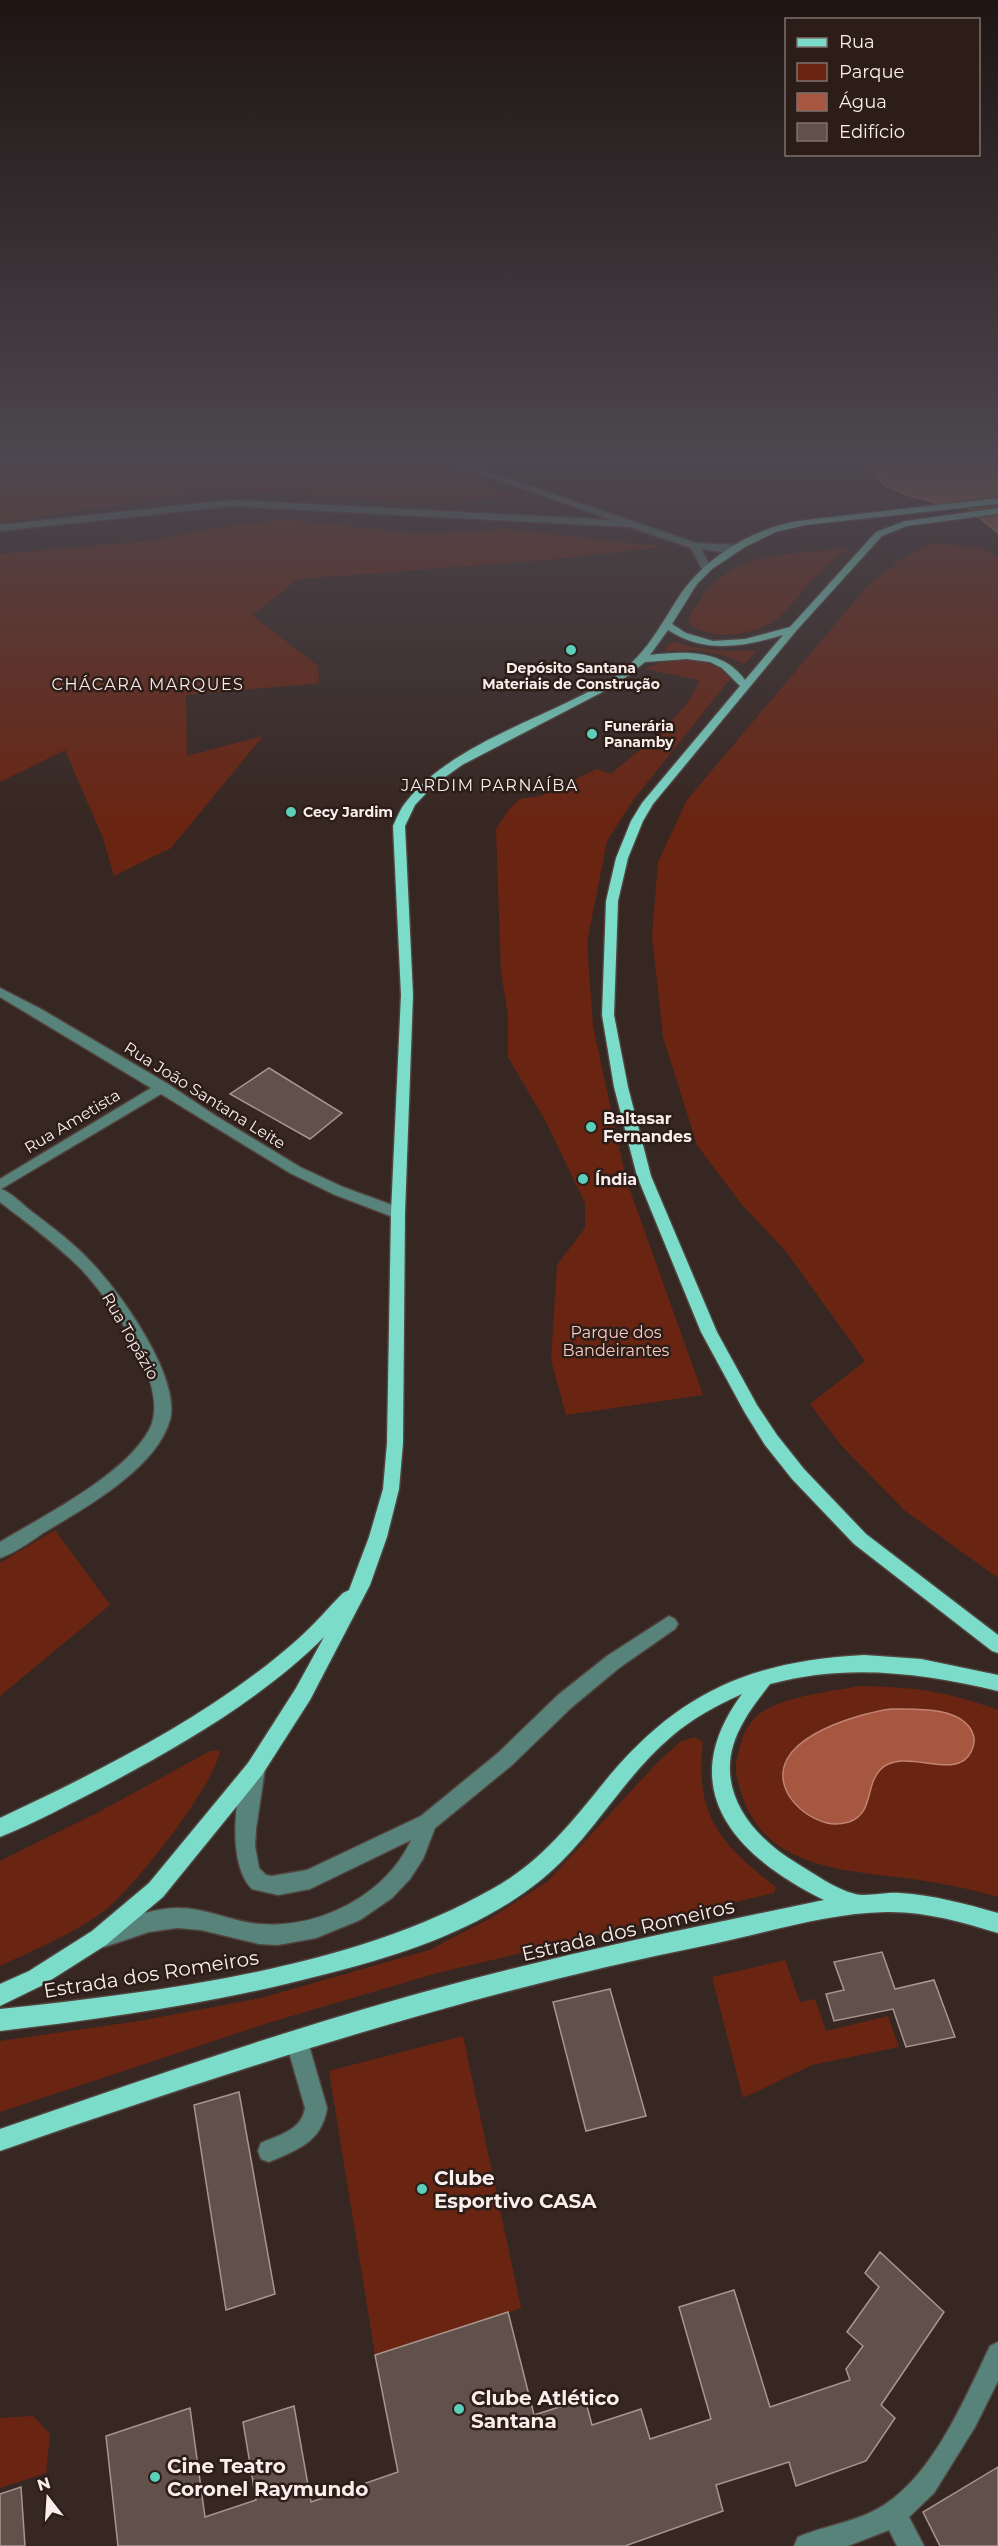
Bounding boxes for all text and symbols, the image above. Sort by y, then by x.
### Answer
legend [785,18,980,156]
text: Rua [839,31,875,53]
text: Parque [839,61,905,83]
text: Água [839,91,887,113]
text: Edifício [839,121,905,143]
marker: Depósito Santana Materiais de Construção [564,643,578,657]
place label: Depósito Santana Materiais de Construção [482,659,660,693]
district label: CHÁCARA MARQUES [52,675,244,694]
place label: Funerária Panamby [604,717,674,751]
marker: Funerária Panamby [585,727,599,741]
district label: JARDIM PARNAÍBA [400,776,579,795]
place label: Cecy Jardim [303,803,393,821]
marker: Cecy Jardim [284,805,298,819]
street label: Rua João Santana Leite [121,1038,289,1153]
street label: Rua Ametista [21,1085,124,1157]
place label: Baltasar Fernandes [603,1109,692,1146]
marker: Baltasar Fernandes [584,1120,598,1134]
place label: Índia [595,1170,637,1189]
marker: Índia [576,1172,590,1186]
street label: Rua Topázio [98,1289,163,1383]
park label: Parque dos Bandeirantes [563,1323,670,1360]
street label: Estrada dos Romeiros [519,1894,737,1966]
street label: Estrada dos Romeiros [42,1945,261,2003]
place label: Clube Esportivo CASA [434,2166,597,2213]
marker: Clube Esportivo CASA [415,2182,429,2196]
place label: Clube Atlético Santana [471,2386,619,2433]
marker: Clube Atlético Santana [452,2402,466,2416]
place label: Cine Teatro Coronel Raymundo [167,2454,368,2501]
north arrow [18,2468,78,2528]
marker: Cine Teatro Coronel Raymundo [148,2470,162,2484]
text: N [35,2473,53,2495]

